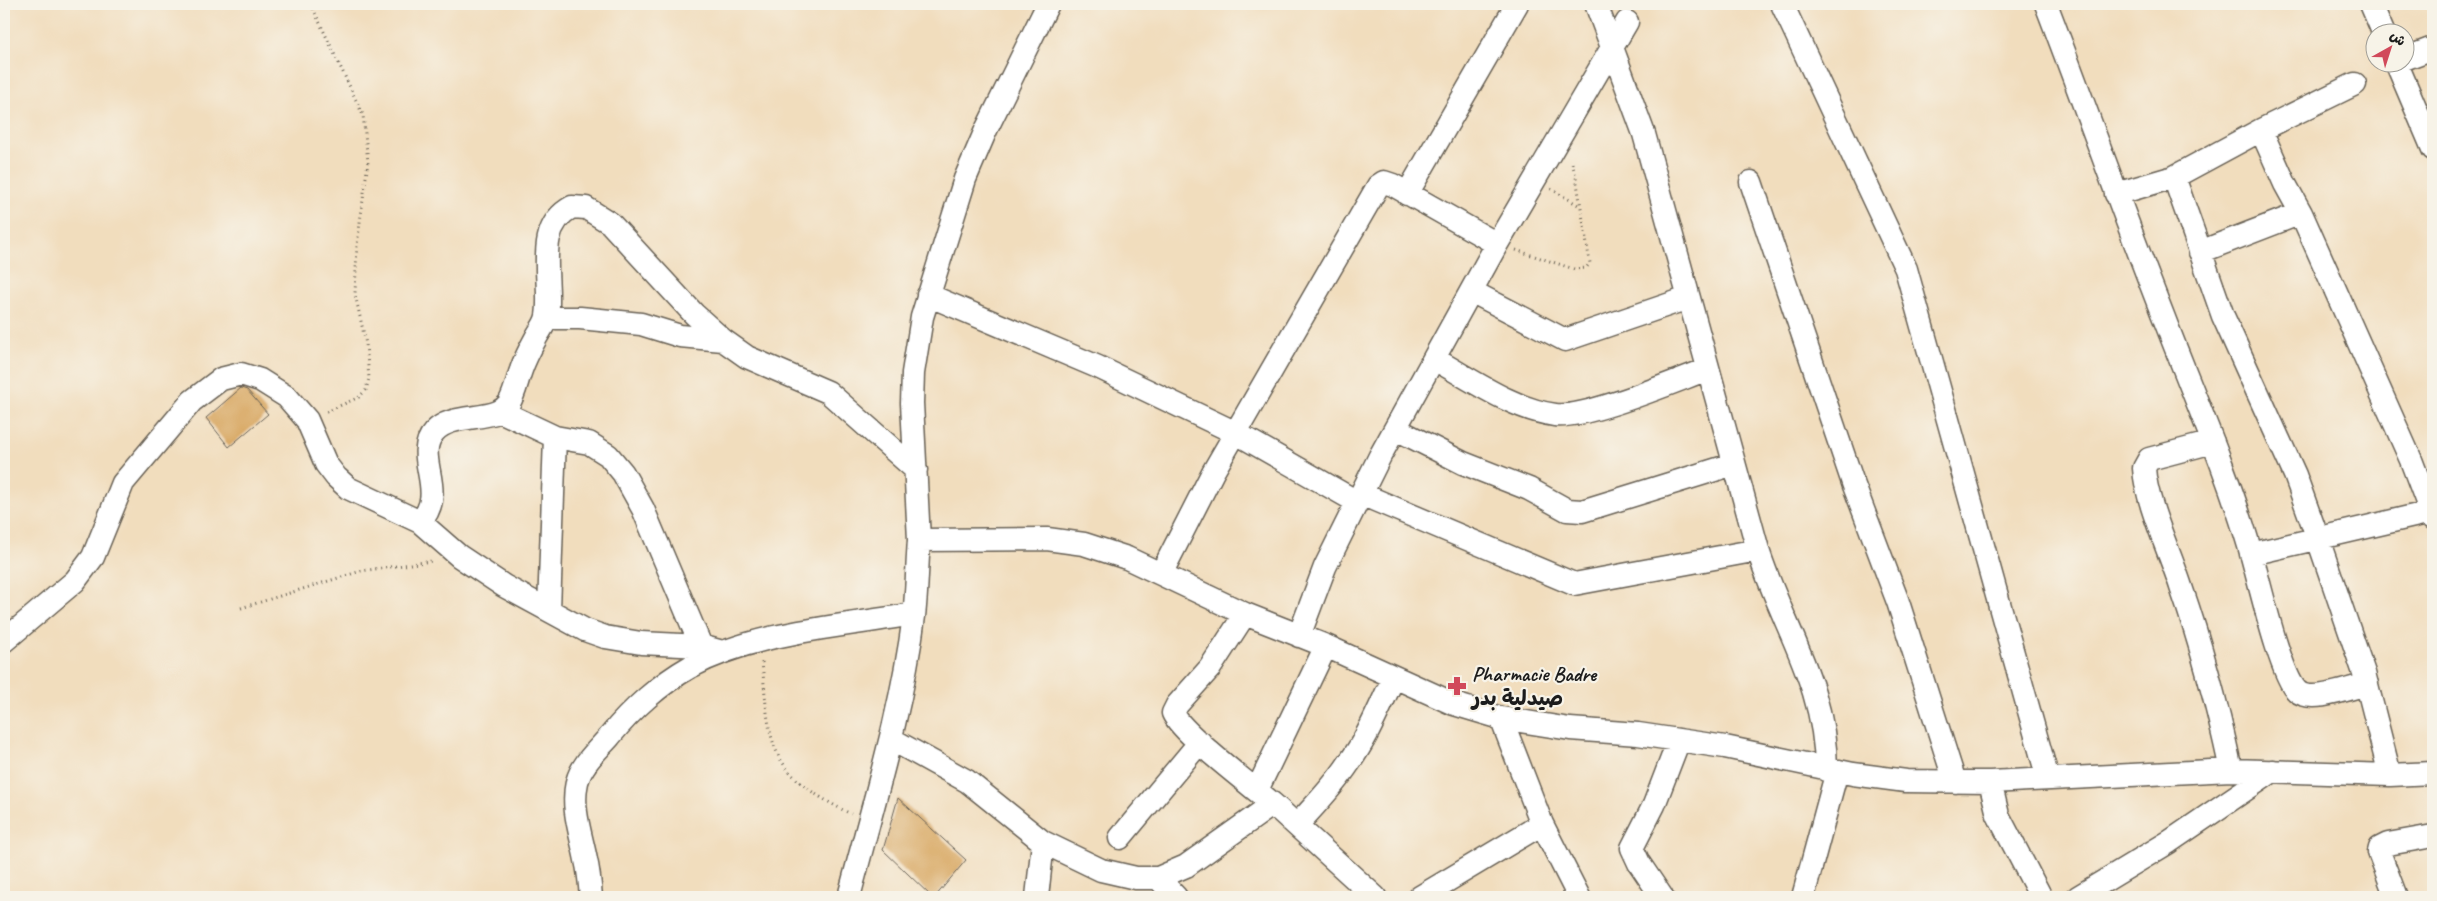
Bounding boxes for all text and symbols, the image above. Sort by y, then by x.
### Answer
north arrow [2364,22,2414,72]
text: ش [2387,27,2409,50]
place label: Pharmacie Badre صيدلية بدر [1470,661,1598,711]
pharmacy icon: Pharmacie Badre صيدلية بدر [1446,675,1468,697]

